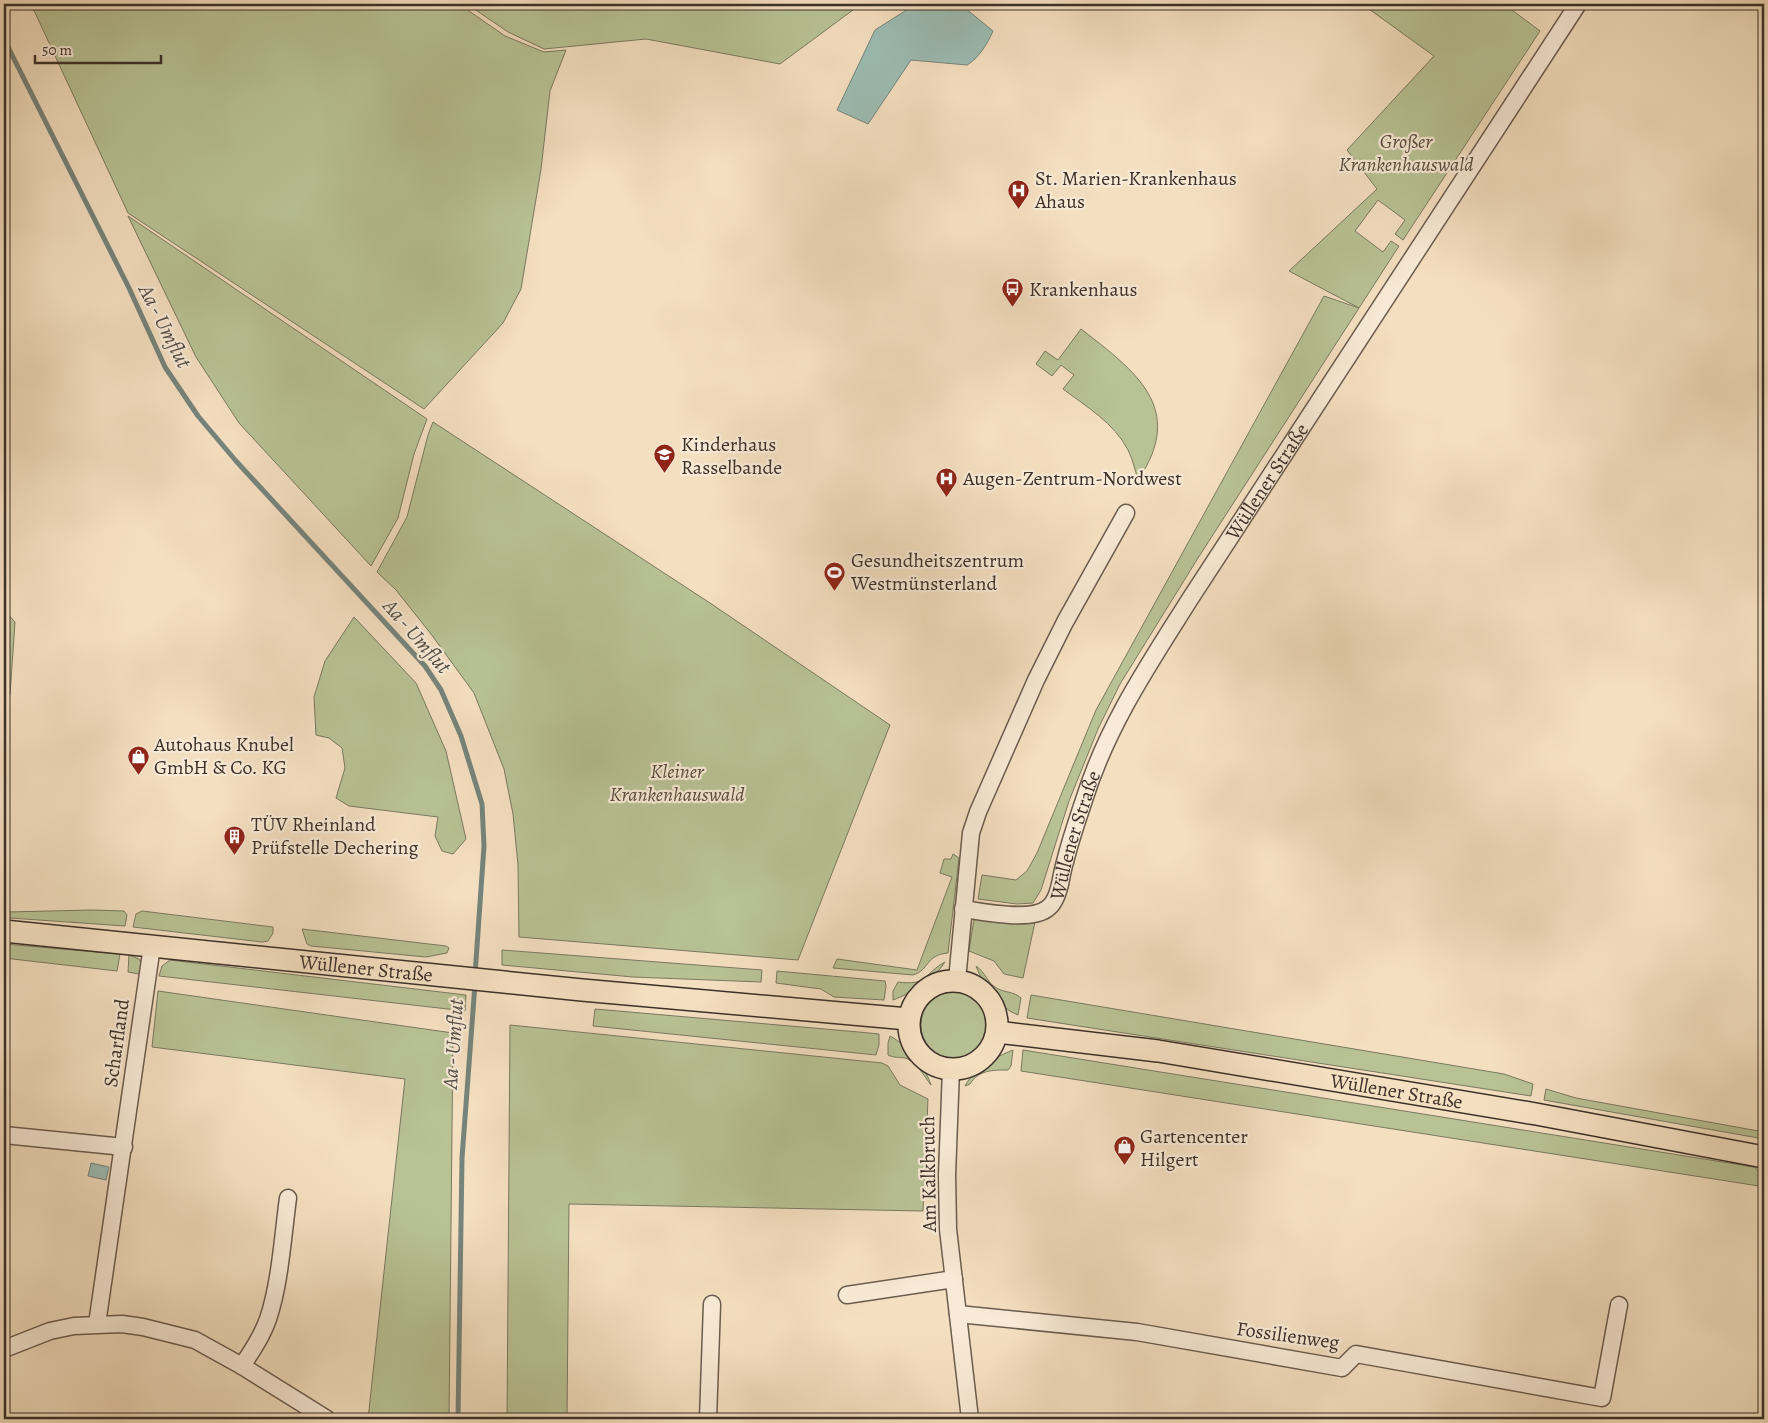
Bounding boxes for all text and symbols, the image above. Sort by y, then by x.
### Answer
scale bar [35,32,161,64]
text: 50 m [42,40,72,60]
park label: Großer Krankenhauswald [1338,128,1474,178]
place label: St. Marien-Krankenhaus Ahaus [1034,165,1237,215]
hospital icon: St. Marien-Krankenhaus Ahaus [1007,178,1031,209]
place label: Krankenhaus [1029,276,1138,303]
bus stop icon: Krankenhaus [1001,277,1025,308]
water label: Aa - Umflut [132,278,198,374]
street label: Wüllener Straße [1219,418,1315,546]
place label: Kinderhaus Rasselbande [681,431,782,481]
school or university icon: Kinderhaus Rasselbande [653,443,677,474]
place label: Augen-Zentrum-Nordwest [962,465,1182,492]
hospital icon: Augen-Zentrum-Nordwest [935,466,959,497]
place label: Gesundheitszentrum Westmünsterland [850,547,1025,597]
sports icon: Gesundheitszentrum Westmünsterland [823,560,847,591]
water label: Aa - Umflut [376,592,458,680]
place label: Autohaus Knubel GmbH & Co. KG [153,731,294,781]
shop icon: Autohaus Knubel GmbH & Co. KG [126,744,150,775]
park label: Kleiner Krankenhauswald [609,758,745,808]
street label: Wüllener Straße [1043,767,1107,905]
place label: TÜV Rheinland Prüfstelle Dechering [251,811,419,861]
building icon: TÜV Rheinland Prüfstelle Dechering [223,824,247,855]
street label: Wüllener Straße [297,948,434,989]
street label: Scharfland [97,997,136,1089]
water label: Aa - Umflut [436,997,470,1091]
street label: Wüllener Straße [1327,1067,1465,1116]
street label: Am Kalkbruch [914,1115,943,1233]
place label: Gartencenter Hilgert [1140,1123,1248,1173]
shop icon: Gartencenter Hilgert [1112,1135,1136,1166]
street label: Fossilienweg [1235,1315,1341,1356]

